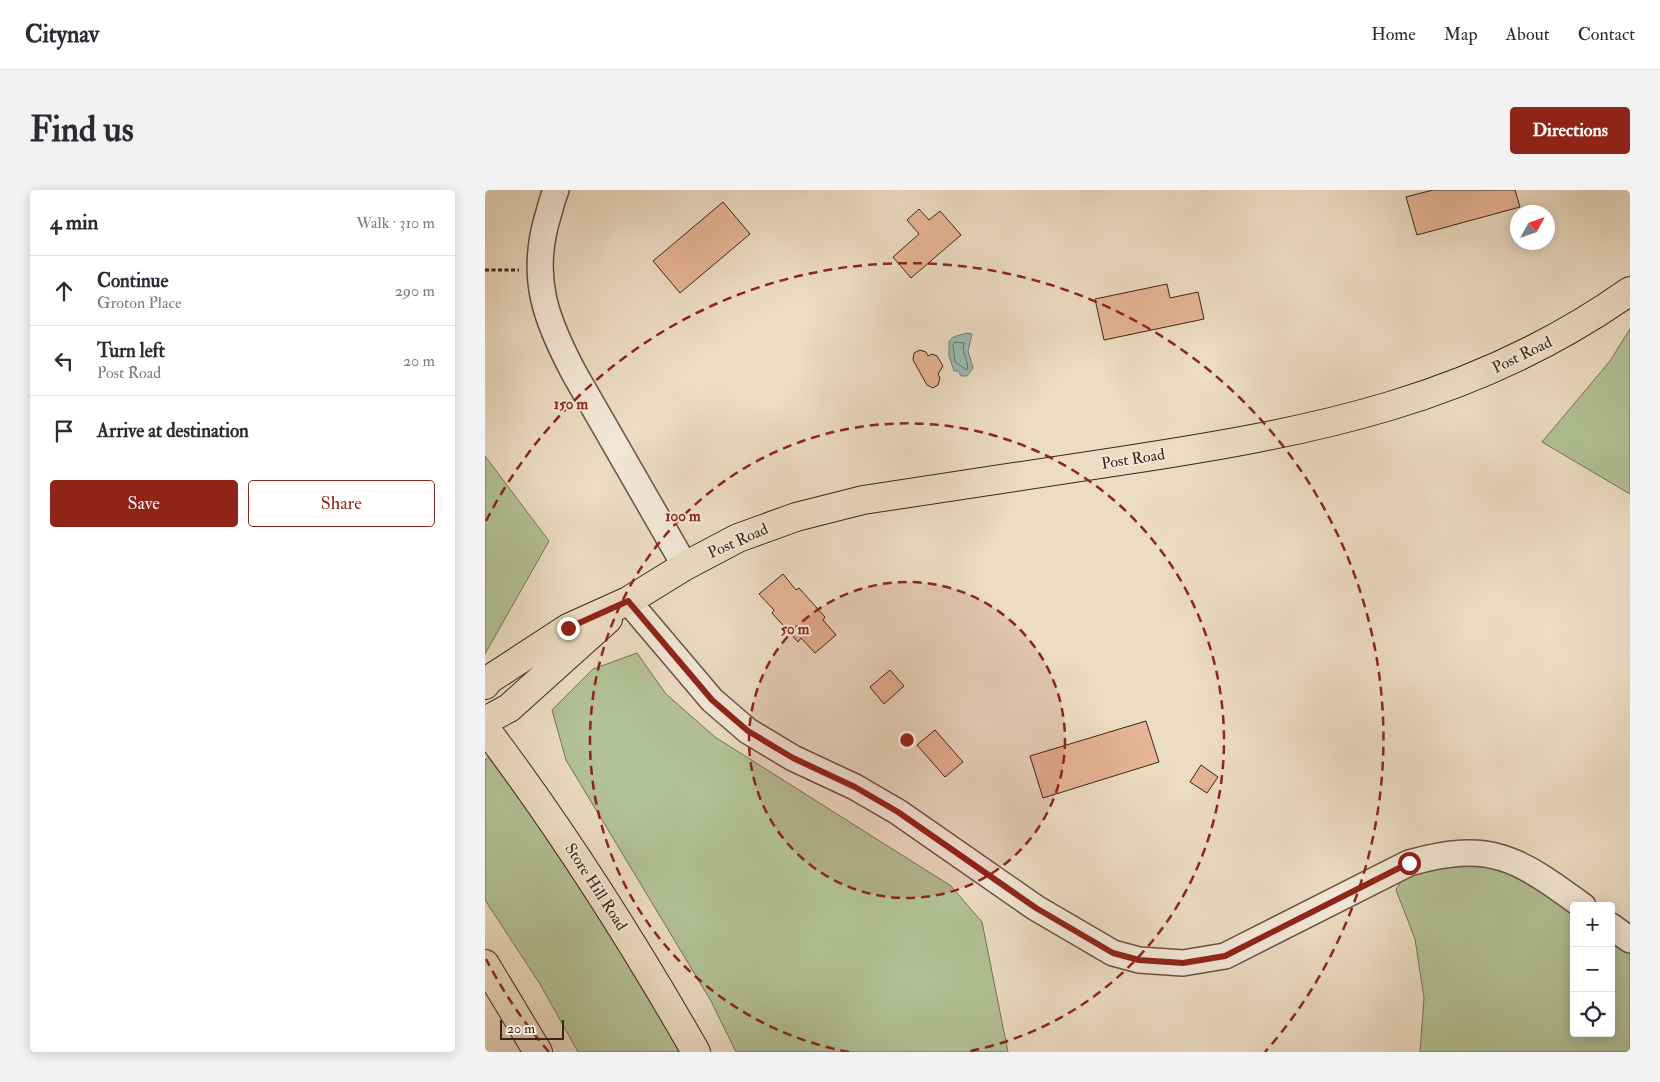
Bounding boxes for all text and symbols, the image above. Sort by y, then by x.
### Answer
text: Citynav [25,19,99,50]
text: Home [1371,23,1416,46]
text: Map [1444,23,1478,46]
text: About [1506,23,1550,46]
text: Contact [1578,23,1635,46]
button: Directions [1510,107,1630,154]
text: Find us [30,108,134,152]
north arrow [1510,205,1555,250]
text: 4 min [50,209,98,236]
text: Walk · 310 m [356,213,435,233]
text: Continue [97,269,168,293]
icon: ahead [50,277,78,305]
text: 290 m [395,281,435,301]
text: Groton Place [97,293,182,313]
street label: Post Road [1489,332,1555,378]
text: Turn left [97,339,165,363]
icon: left [50,347,78,375]
text: 20 m [403,351,435,371]
text: Post Road [97,363,161,383]
text: 150 m [554,395,588,414]
icon: arrive [50,417,78,445]
text: Arrive at destination [97,419,249,443]
street label: Post Road [1100,444,1166,474]
button: Save [50,480,238,527]
button: Share [248,480,435,527]
text: 100 m [665,507,701,526]
street label: Post Road [705,519,771,563]
route end [557,617,580,640]
text: 50 m [781,620,810,639]
centre of rings [898,731,916,749]
street label: Store Hill Road [560,840,632,935]
route start [1398,852,1421,875]
map controls [1570,902,1615,1037]
button: + [1570,902,1615,947]
button: − [1570,947,1615,992]
button: locate [1570,992,1615,1037]
scale bar [500,1017,564,1040]
text: 20 m [507,1020,535,1037]

